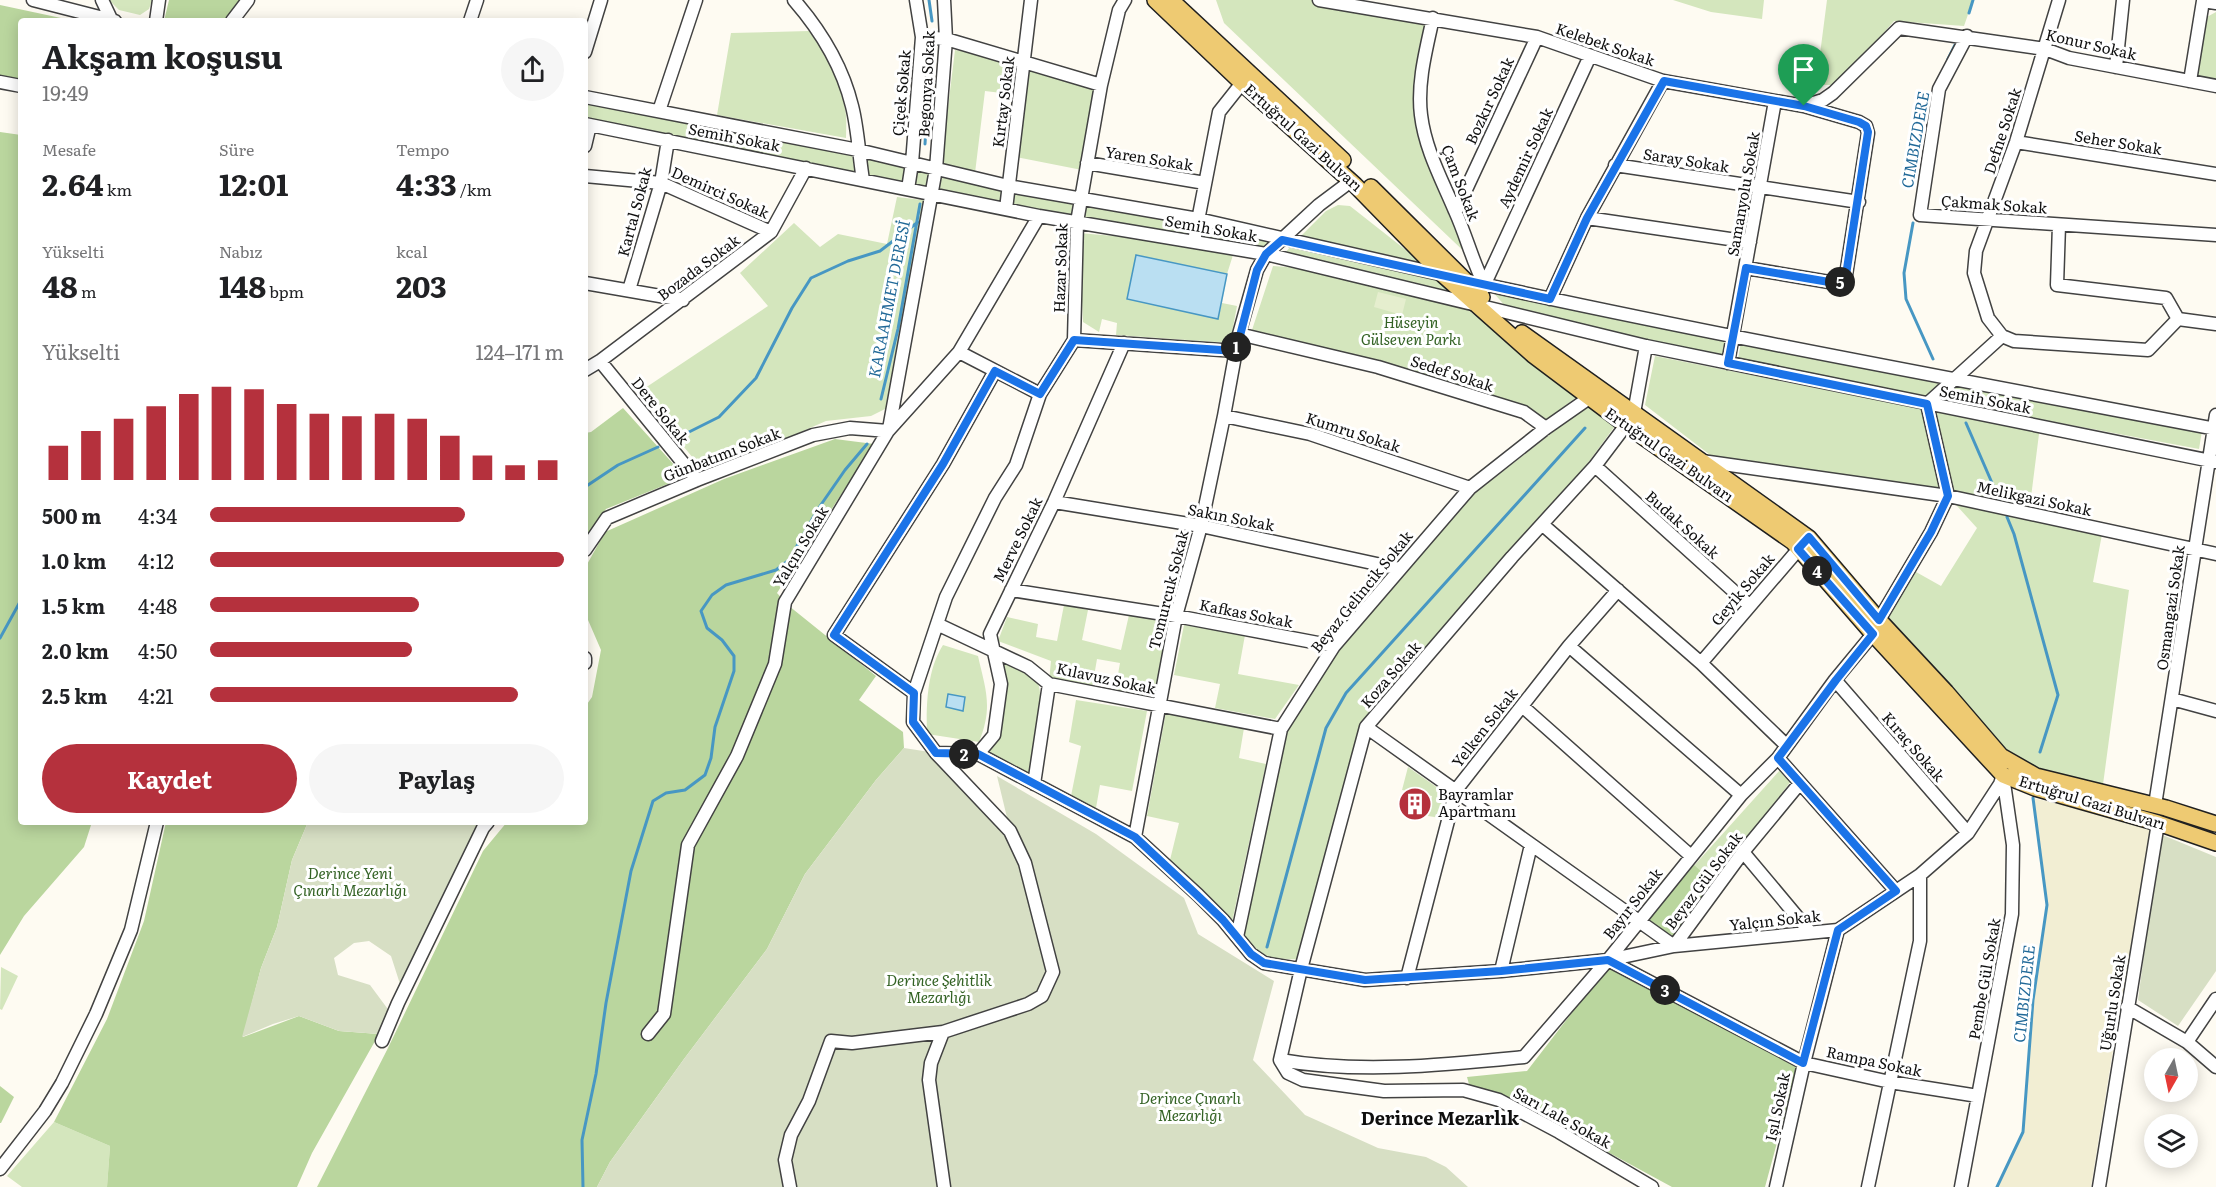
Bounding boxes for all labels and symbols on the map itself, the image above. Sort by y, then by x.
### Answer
street label: Kelebek Sokak [1553,16,1659,72]
street label: Konur Sokak [2044,22,2140,65]
street label: Begonya Sokak [911,29,940,138]
pin [1778,44,1829,106]
street label: Çiçek Sokak [885,48,916,137]
street label: Bozkır Sokak [1458,52,1519,148]
street label: Kırtay Sokak [985,54,1020,149]
street label: Ertuğrul Gazi Bulvarı [1240,77,1368,196]
street label: Defne Sokak [1977,84,2027,177]
water label: CIMBIZDERE [1894,90,1934,190]
street label: Aydemir Sokak [1491,103,1558,211]
street label: Semih Sokak [686,116,783,157]
street label: Seher Sokak [2073,123,2164,160]
street label: Samanyolu Sokak [1720,129,1765,258]
street label: Yaren Sokak [1104,139,1196,176]
street label: Çam Sokak [1436,141,1487,225]
street label: Saray Sokak [1642,141,1732,178]
street label: Demirci Sokak [668,160,774,224]
street label: Kartal Sokak [611,163,657,259]
street label: Çakmak Sokak [1940,188,2049,219]
street label: Semih Sokak [1163,208,1260,247]
water label: KARAAHMET DERESİ [861,218,915,379]
street label: Hazar Sokak [1046,222,1073,313]
street label: Bozada Sokak [652,228,745,305]
pin: 5 [1825,267,1855,297]
park label: Hüseyin Gülseven Parkı [1361,310,1462,350]
pin: 1 [1221,332,1251,362]
street label: Sedef Sokak [1408,348,1498,397]
street label: Dere Sokak [627,371,696,449]
street label: Semih Sokak [1937,378,2034,419]
street label: Ertuğrul Gazi Bulvarı [1601,401,1739,507]
street label: Kumru Sokak [1303,405,1404,458]
street label: Günbatımı Sokak [659,420,784,487]
street label: Melikgazi Sokak [1975,474,2095,521]
street label: Budak Sokak [1641,484,1726,564]
street label: Merve Sokak [986,492,1048,586]
street label: Sakın Sokak [1186,497,1277,536]
street label: Yalçın Sokak [766,500,834,591]
street label: Beyaz Gelincik Sokak [1304,524,1418,657]
street label: Tomurcuk Sokak [1142,527,1194,652]
street label: Osmangazi Sokak [2149,543,2190,672]
street label: Geyik Sokak [1705,547,1780,630]
pin: 4 [1802,556,1832,586]
street label: Kafkas Sokak [1198,592,1296,633]
street label: Koza Sokak [1354,635,1426,713]
street label: Kılavuz Sokak [1054,656,1159,700]
street label: Yelken Sokak [1445,682,1523,772]
street label: Kıraç Sokak [1877,706,1952,787]
pin: 2 [949,739,979,769]
street label: Ertuğrul Gazi Bulvarı [2016,768,2169,835]
place label: Bayramlar Apartmanı [1438,782,1516,822]
building icon: Bayramlar Apartmanı [1397,786,1433,822]
street label: Beyaz Gül Sokak [1658,826,1748,934]
park label: Derince Yeni Çınarlı Mezarlığı [293,861,407,901]
street label: Bayır Sokak [1597,862,1668,944]
street label: Yalçın Sokak [1728,903,1822,936]
street label: Pembe Gül Sokak [1961,915,2006,1041]
water label: CIMBIZDERE [2006,944,2040,1044]
street label: Uğurlu Sokak [2093,952,2131,1053]
park label: Derince Şehitlik Mezarlığı [886,968,993,1008]
pin: 3 [1650,975,1680,1005]
street label: Rampa Sokak [1824,1039,1925,1082]
north arrow [2144,1048,2198,1102]
street label: Işıl Sokak [1758,1069,1795,1143]
street label: Sarı Lale Sokak [1509,1080,1617,1154]
park label: Derince Çınarlı Mezarlığı [1139,1086,1242,1126]
district label: Derince Mezarlık [1361,1104,1520,1131]

